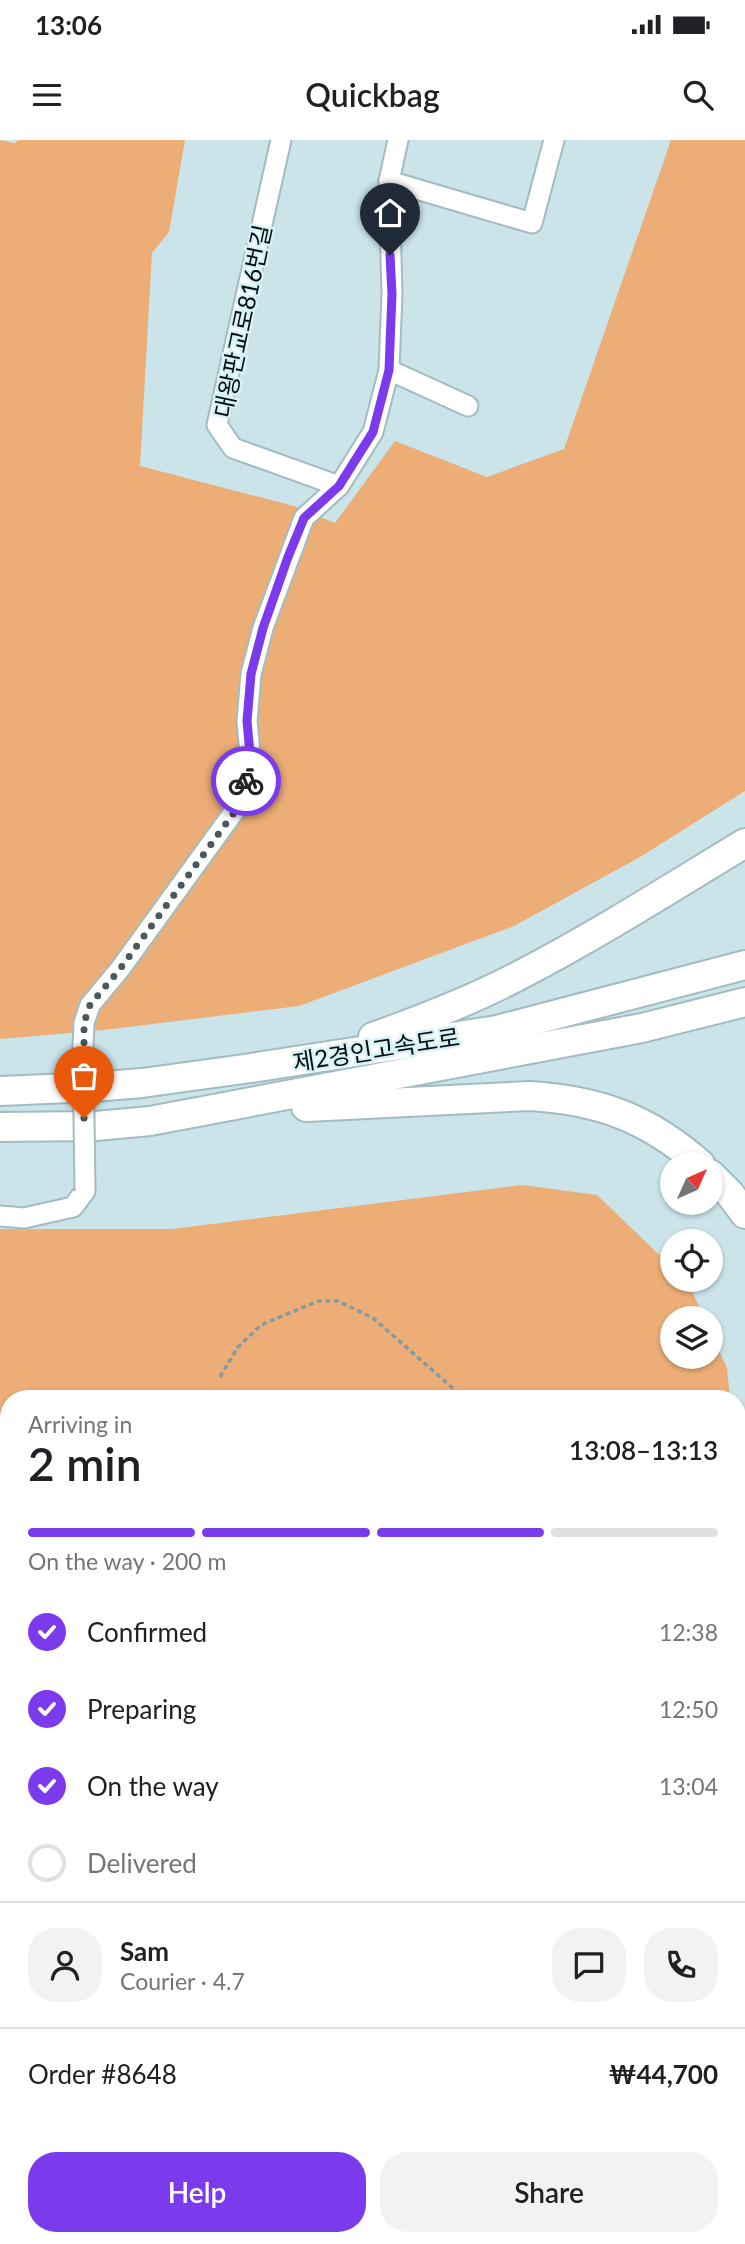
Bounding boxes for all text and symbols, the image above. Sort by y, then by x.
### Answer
text: 13:06 [35,9,102,41]
text: Quickbag [305,75,440,114]
icon: menu [28,76,66,114]
icon: search [679,76,717,114]
pin [360,183,420,255]
icon: home [371,194,409,232]
street label: 대왕판교로816번길 [207,222,277,420]
courier [211,746,281,816]
icon: bike [227,762,265,800]
street label: 제2경인고속도로 [291,1022,461,1076]
pin [54,1046,114,1118]
icon: bag [65,1057,103,1095]
north arrow [660,1152,723,1214]
map controls [660,1152,723,1369]
button: locate [660,1229,723,1292]
button: layers [660,1306,723,1369]
text: Arriving in [28,1410,132,1438]
text: 13:08–13:13 [569,1434,718,1466]
text: 2 min [28,1436,142,1491]
text: On the way · 200 m [28,1547,227,1575]
icon: check [28,1613,66,1651]
text: Confirmed [87,1616,207,1648]
text: 12:38 [659,1618,718,1646]
icon: check [28,1690,66,1728]
text: Preparing [87,1693,196,1725]
text: 12:50 [659,1695,718,1723]
icon: check [28,1767,66,1805]
text: On the way [87,1770,219,1802]
text: 13:04 [659,1772,718,1800]
text: Delivered [87,1847,197,1879]
button: person [28,1928,102,2002]
button: chat [552,1928,626,2002]
button: phone [644,1928,718,2002]
text: Sam [120,1935,169,1967]
text: Courier · 4.7 [120,1967,245,1995]
text: Order #8648 [28,2058,177,2090]
text: ₩44,700 [608,2058,718,2090]
button: Help [28,2152,366,2232]
button: Share [380,2152,718,2232]

